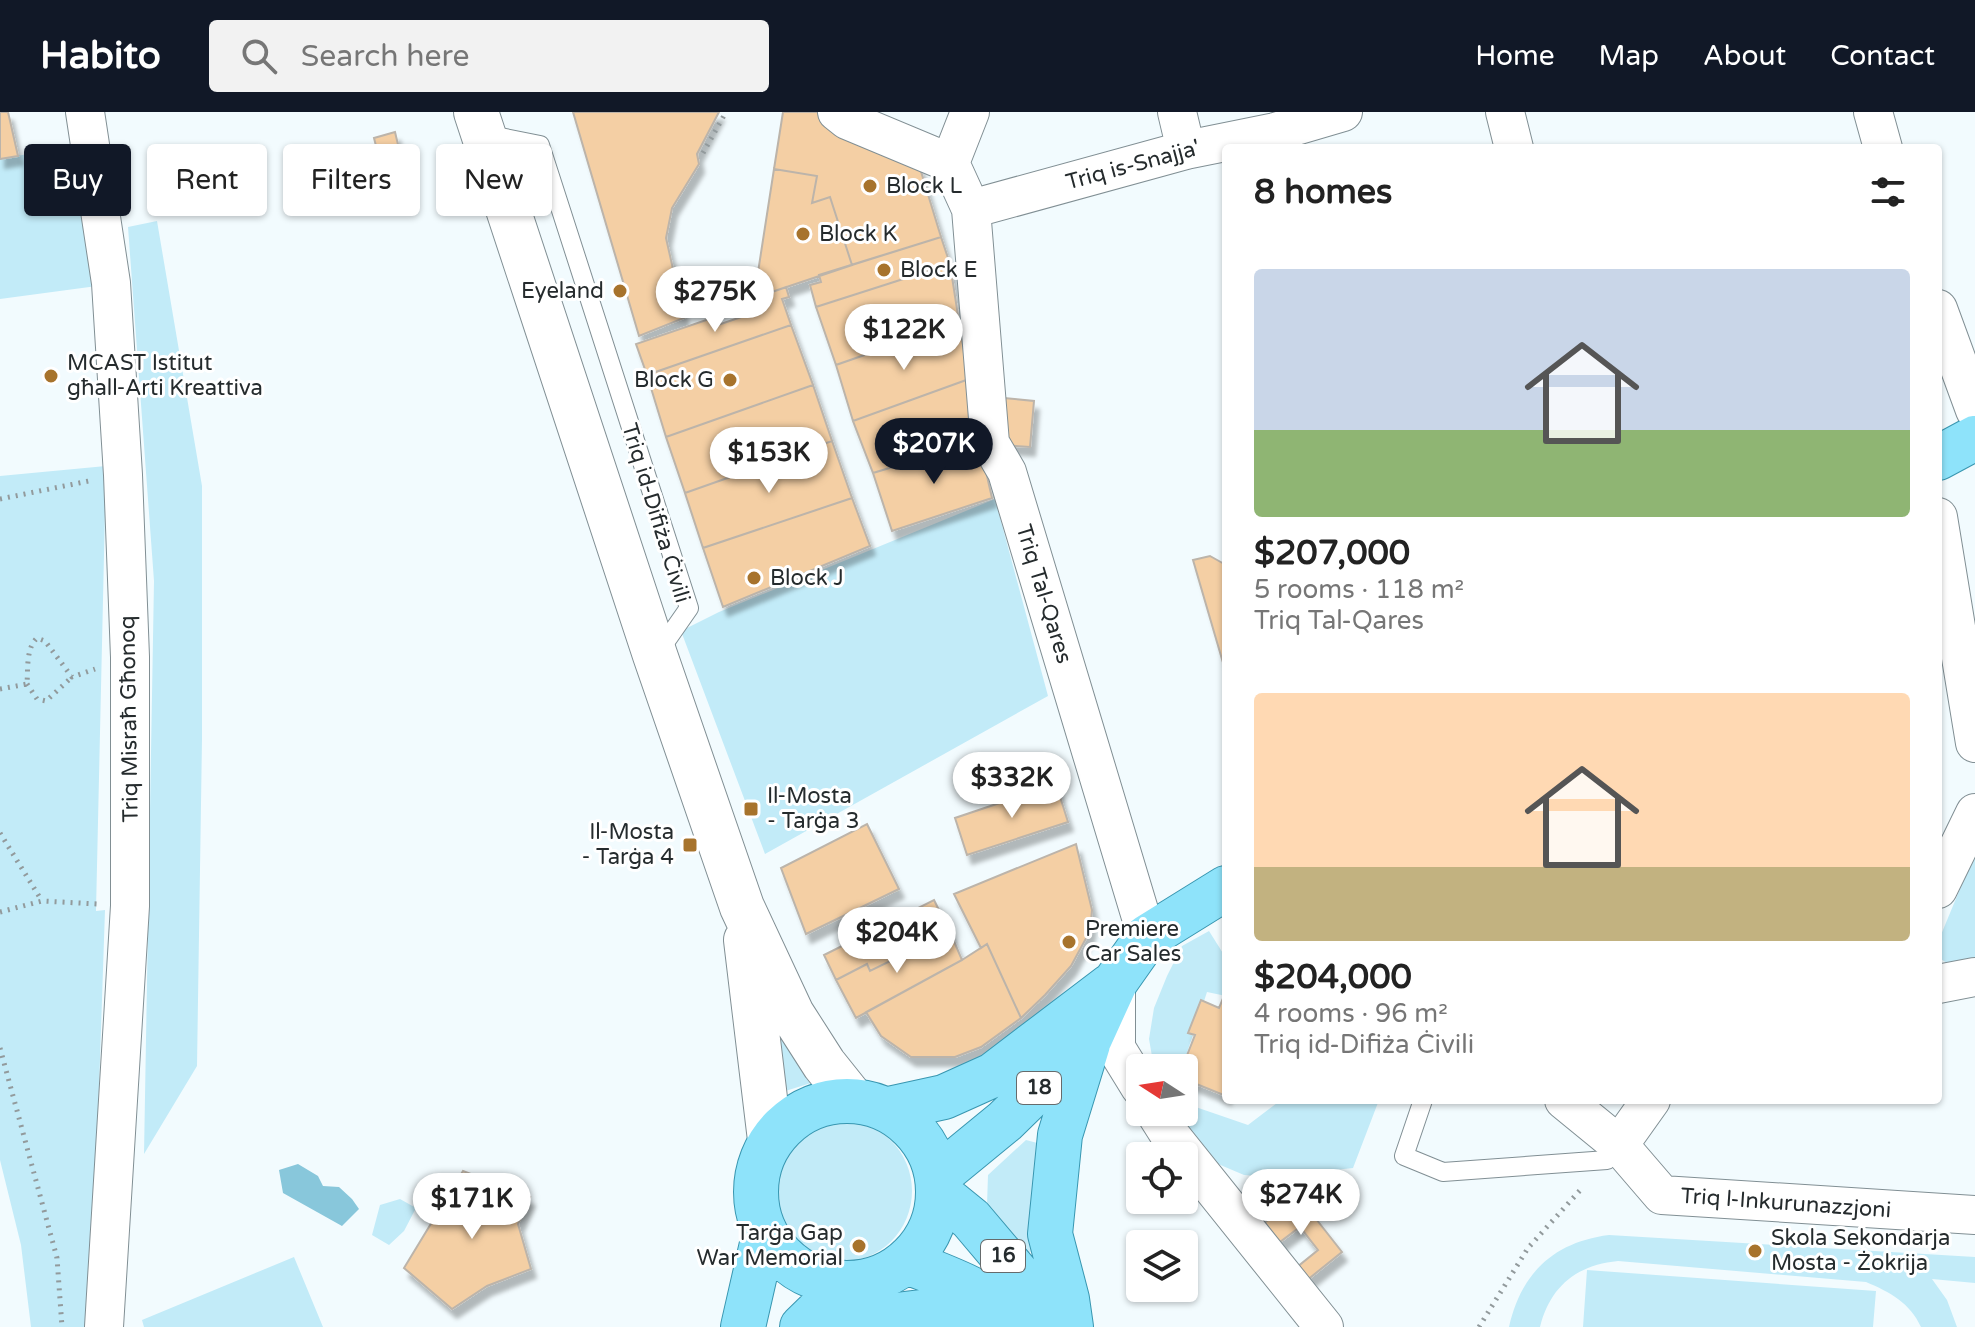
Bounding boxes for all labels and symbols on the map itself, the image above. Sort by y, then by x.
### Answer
street label: Triq is-Snajja' [1063,135,1203,195]
place label: Block L [886,173,962,199]
marker: Block L [861,177,879,195]
place label: Block K [819,221,897,247]
marker: Block K [794,225,812,243]
place label: Block E [900,257,977,283]
marker: Block E [875,261,893,279]
pin: $275K [659,266,771,334]
place label: Eyeland [521,278,604,304]
marker: Eyeland [611,282,629,300]
pin: $122K [848,304,960,372]
place label: MCAST Istitut għall-Arti Kreattiva [67,350,263,401]
marker: MCAST Istitut għall-Arti Kreattiva [42,367,60,385]
place label: Block G [634,367,714,393]
marker: Block G [721,371,739,389]
pin: $207K [878,418,990,486]
street label: Triq id-Difiża Ċivili [616,420,696,606]
pin: $153K [713,427,825,495]
street label: Triq Tal-Qares [1011,521,1077,667]
place label: Block J [770,565,844,591]
marker: Block J [745,569,763,587]
street label: Triq Misraħ Għonoq [114,615,144,823]
pin: $332K [956,752,1068,820]
place label: Il-Mosta - Tarġa 3 [767,783,860,834]
marker: Il-Mosta - Tarġa 3 [742,800,760,818]
place label: Il-Mosta - Tarġa 4 [581,819,674,870]
marker: Il-Mosta - Tarġa 4 [681,836,699,854]
pin: $204K [841,907,953,975]
place label: Premiere Car Sales [1085,916,1181,967]
marker: Premiere Car Sales [1060,933,1078,951]
north arrow [1126,1054,1198,1126]
road number: 18 [1017,1072,1061,1104]
pin: $274K [1245,1169,1357,1237]
pin: $171K [416,1173,528,1241]
street label: Triq l-Inkurunazzjoni [1680,1183,1892,1223]
place label: Tarġa Gap War Memorial [696,1220,843,1271]
place label: Skola Sekondarja Mosta - Żokrija [1771,1225,1950,1276]
marker: Tarġa Gap War Memorial [850,1237,868,1255]
road number: 16 [981,1240,1025,1272]
marker: Skola Sekondarja Mosta - Żokrija [1746,1242,1764,1260]

